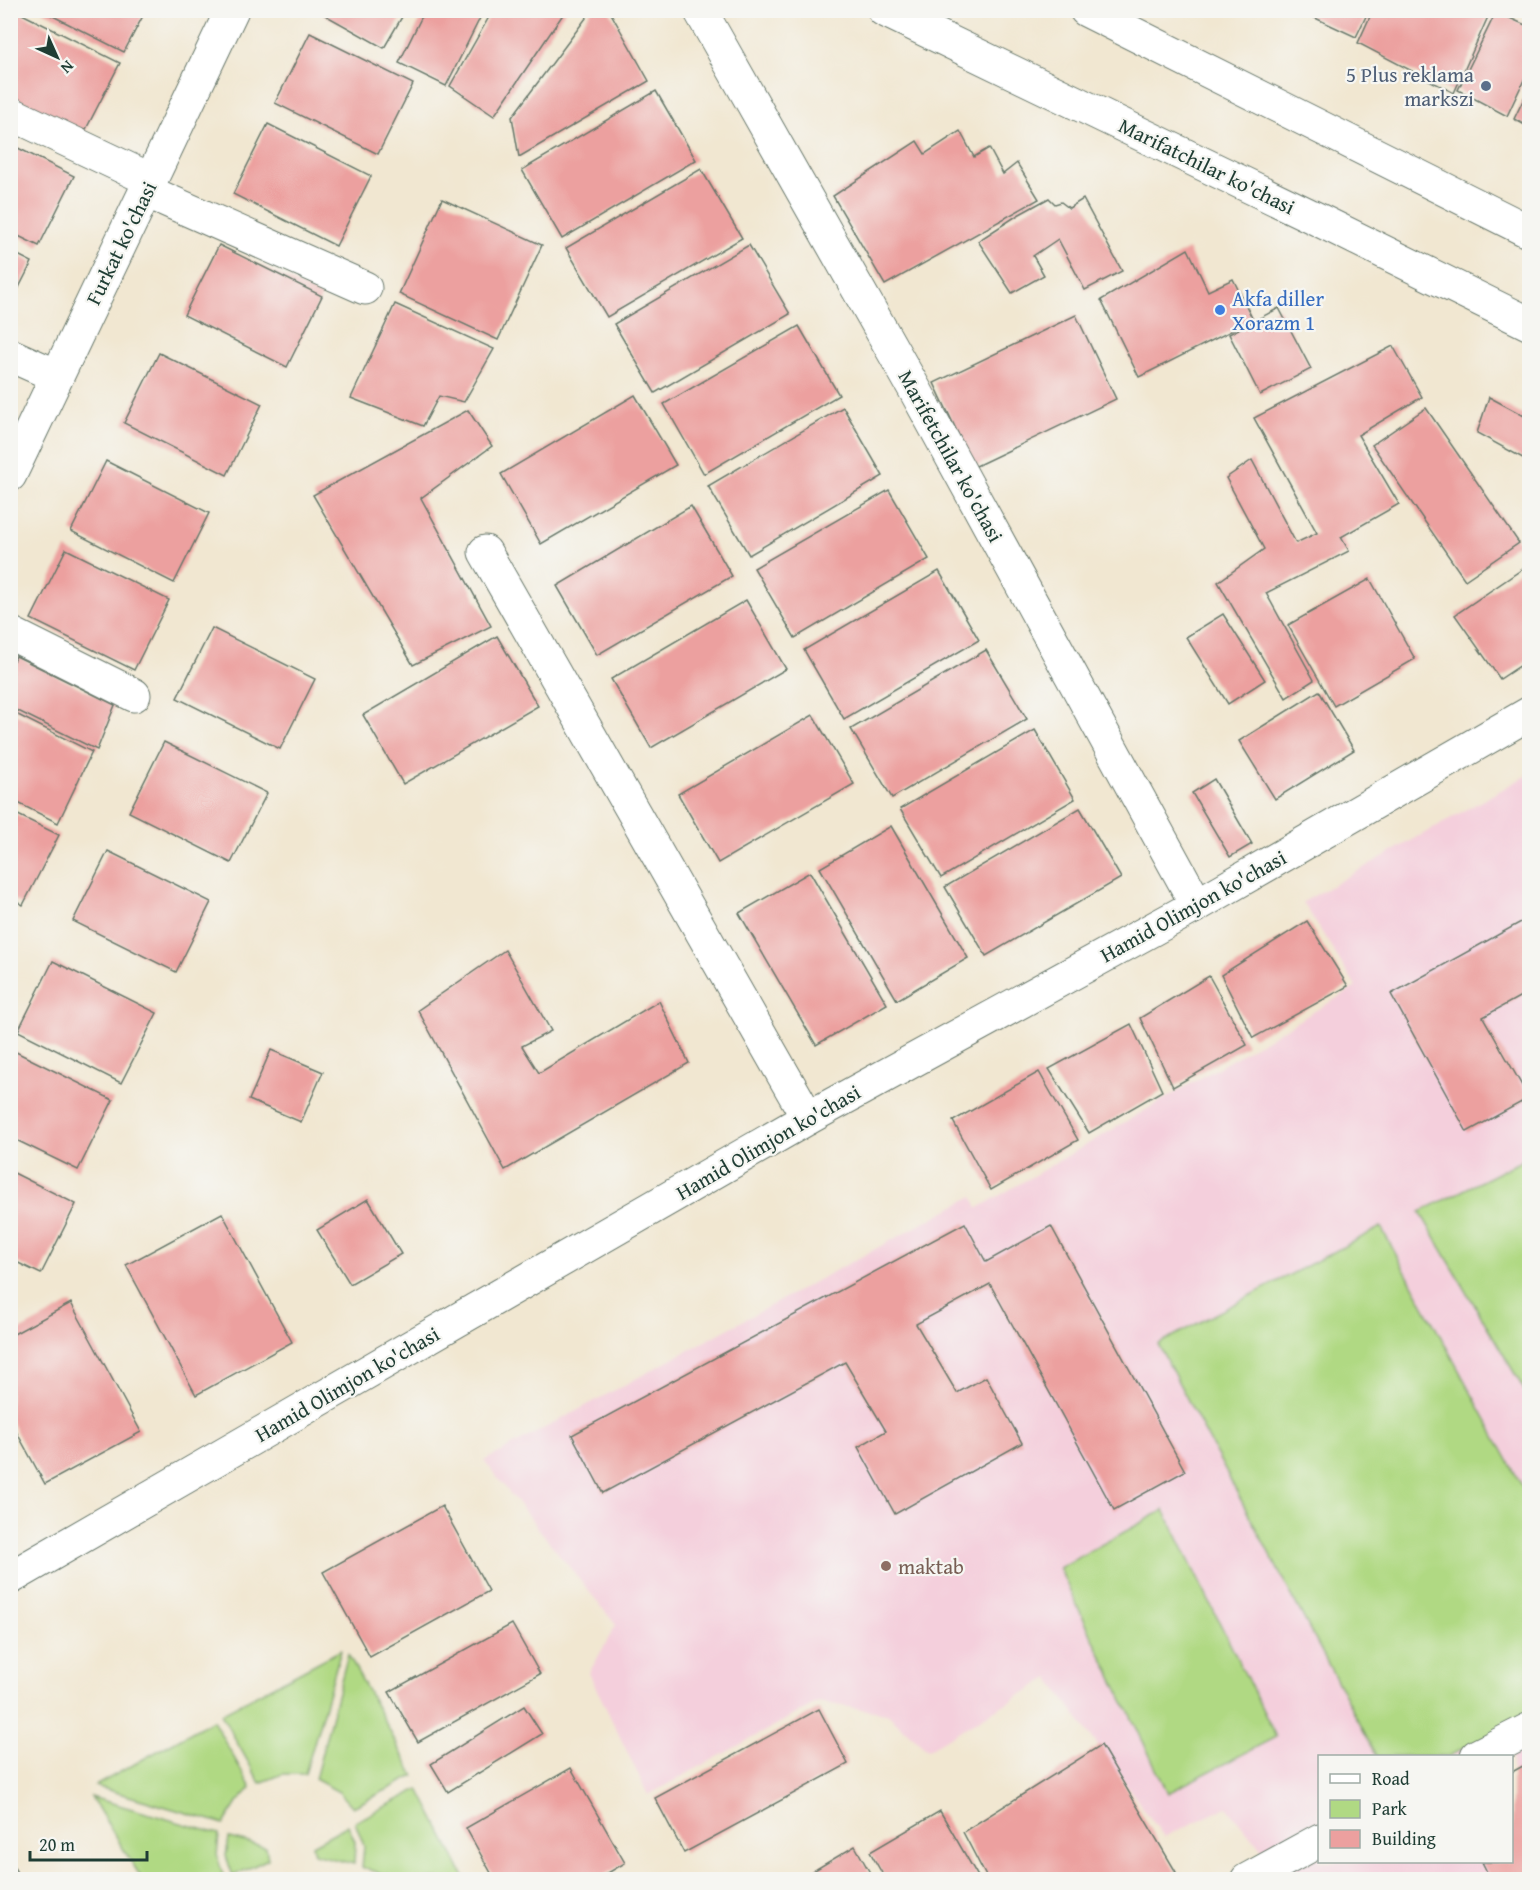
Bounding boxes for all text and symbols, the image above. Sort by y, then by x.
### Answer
north arrow [27,27,87,87]
text: N [55,55,80,80]
place label: 5 Plus reklama markszi [1346,59,1474,114]
marker: 5 Plus reklama markszi [1479,79,1493,93]
street label: Marifatchilar ko'chasi [1114,110,1301,222]
street label: Furkat ko'chasi [78,176,164,310]
place label: Akfa diller Xorazm 1 [1232,283,1324,338]
marker: Akfa diller Xorazm 1 [1213,303,1227,317]
street label: Marifetchilar ko'chasi [891,364,1011,548]
street label: Hamid Olimjon ko'chasi [1094,842,1292,970]
street label: Hamid Olimjon ko'chasi [670,1076,866,1208]
street label: Hamid Olimjon ko'chasi [249,1318,445,1450]
place label: maktab [898,1551,964,1582]
marker: maktab [879,1559,893,1573]
legend [1318,1755,1513,1863]
text: Road [1372,1765,1410,1792]
text: Park [1372,1795,1408,1822]
scale bar [30,1824,147,1862]
text: Building [1372,1825,1436,1852]
text: 20 m [39,1831,75,1858]

